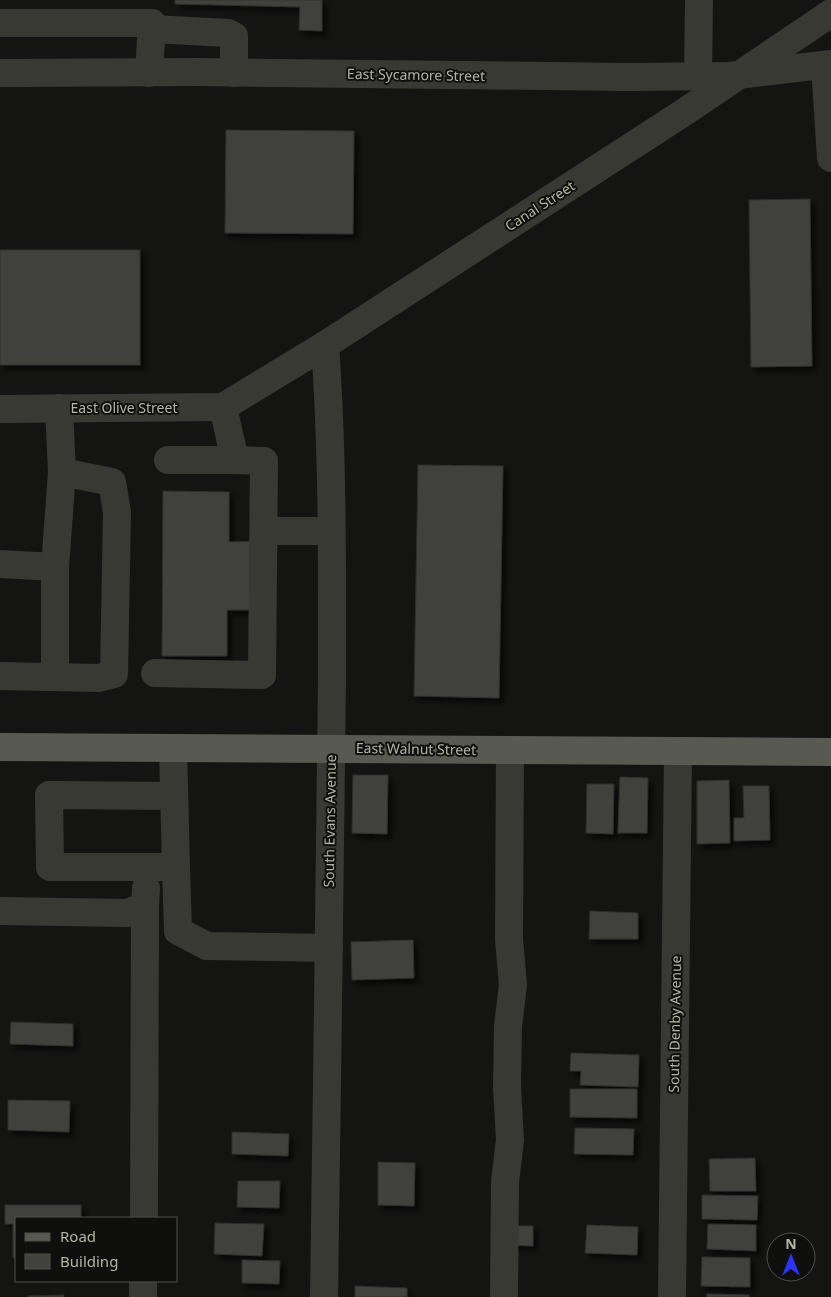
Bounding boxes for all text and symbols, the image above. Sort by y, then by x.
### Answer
street label: East Sycamore Street [347,64,485,85]
street label: Canal Street [501,176,578,235]
street label: East Olive Street [71,398,177,417]
street label: East Walnut Street [356,738,476,759]
street label: South Evans Avenue [319,754,340,888]
street label: South Denby Avenue [664,955,685,1093]
legend [15,1217,178,1282]
text: Road [60,1226,96,1246]
north arrow [766,1232,816,1282]
text: N [785,1234,797,1253]
text: Building [60,1251,118,1271]

